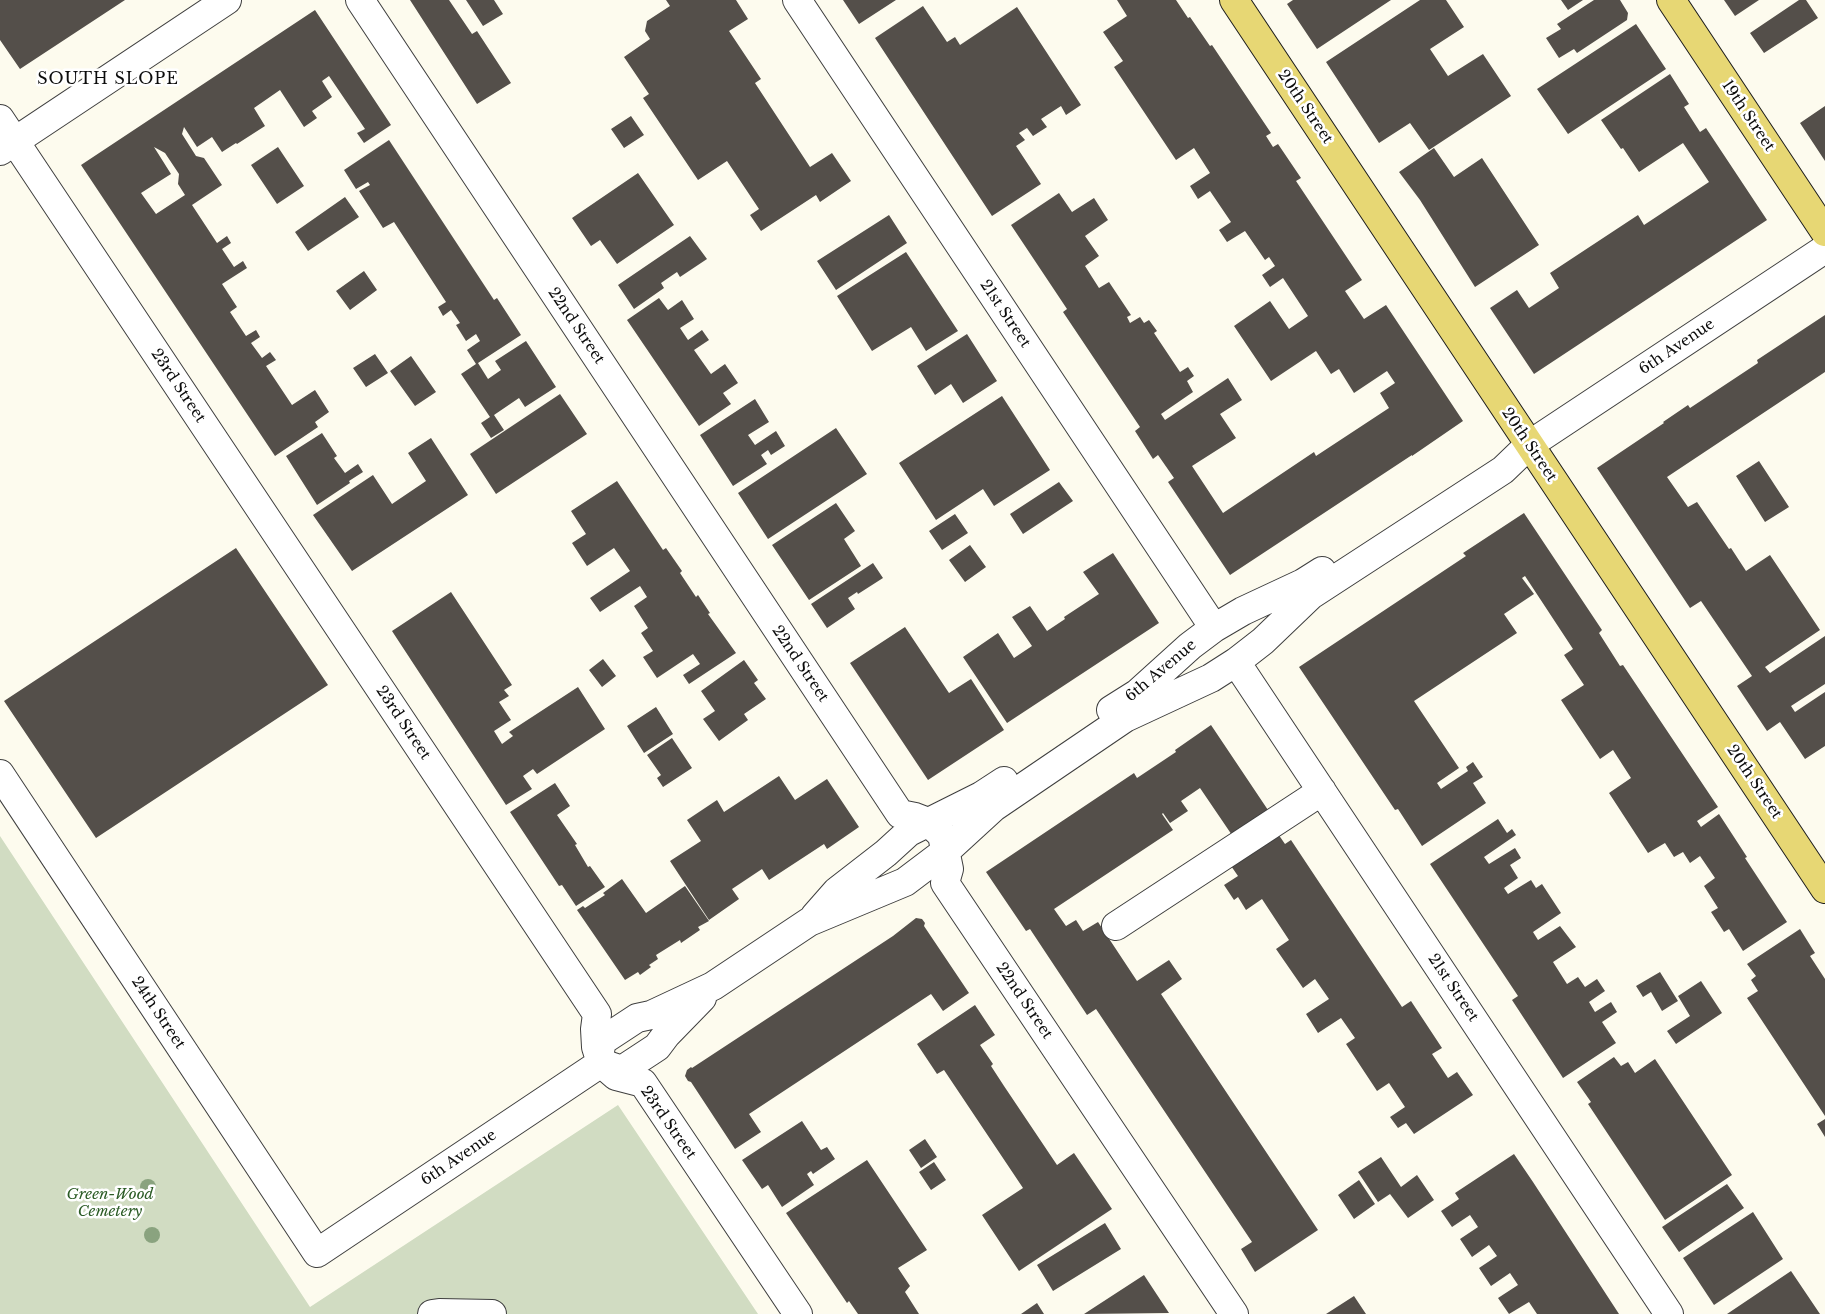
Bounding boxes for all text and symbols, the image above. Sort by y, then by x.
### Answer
street label: 20th Street [1274,67,1336,147]
district label: SOUTH SLOPE [36,69,180,89]
street label: 19th Street [1718,77,1778,155]
street label: 21st Street [976,277,1034,351]
street label: 22nd Street [544,284,608,368]
street label: 6th Avenue [1636,315,1718,379]
street label: 23rd Street [147,346,209,426]
street label: 20th Street [1498,405,1560,485]
street label: 22nd Street [768,622,832,706]
street label: 6th Avenue [1122,636,1200,706]
street label: 23rd Street [372,683,434,763]
street label: 20th Street [1723,742,1785,822]
street label: 21st Street [1424,951,1482,1025]
street label: 22nd Street [992,959,1056,1043]
street label: 24th Street [127,973,189,1053]
street label: 23rd Street [636,1083,700,1163]
street label: 6th Avenue [418,1126,500,1190]
park label: Green-Wood Cemetery [67,1186,153,1221]

